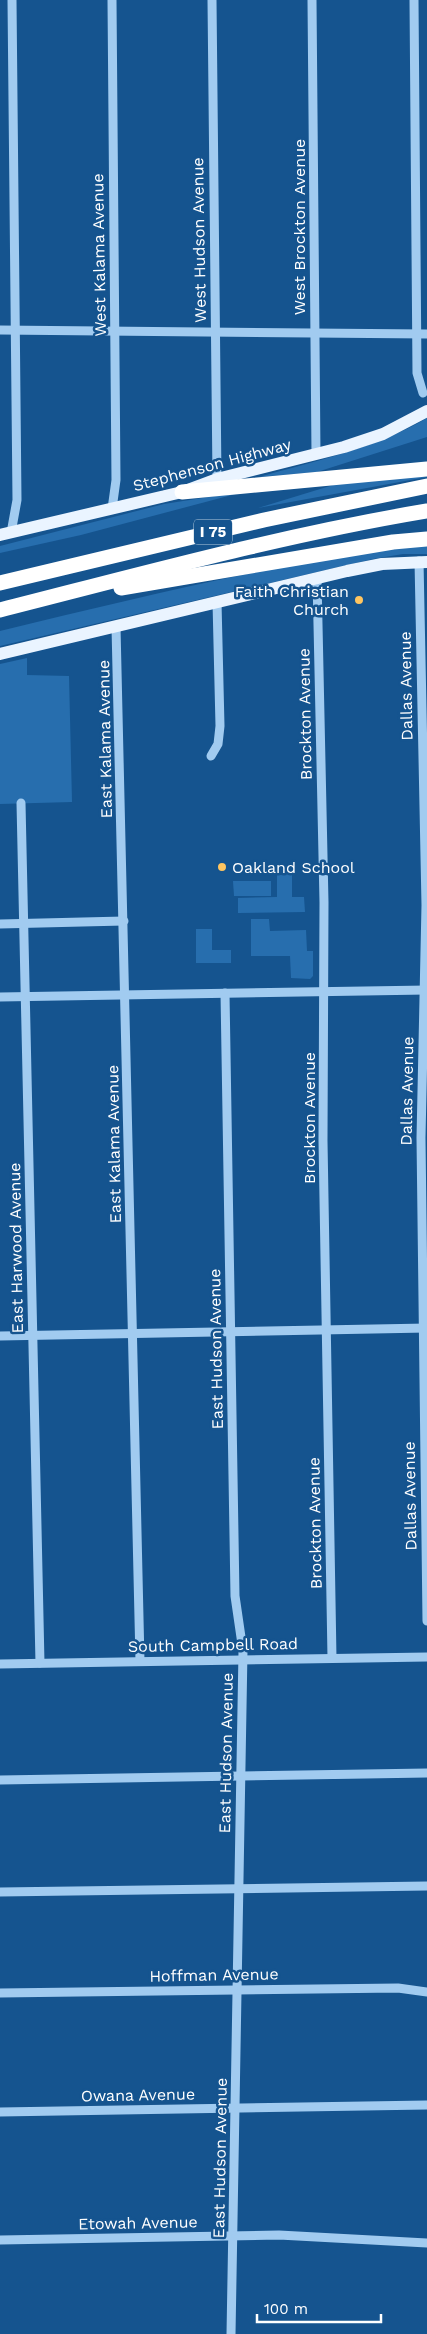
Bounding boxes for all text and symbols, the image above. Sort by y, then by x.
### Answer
street label: West Brockton Avenue [290,139,309,315]
street label: West Hudson Avenue [188,157,210,323]
street label: West Kalama Avenue [88,173,110,337]
street label: Stephenson Highway [131,435,294,495]
road number: I 75 [194,520,232,544]
place label: Faith Christian Church [235,582,349,619]
marker: Faith Christian Church [353,594,365,606]
street label: Dallas Avenue [396,631,416,741]
street label: Brockton Avenue [294,648,316,780]
street label: East Kalama Avenue [94,660,116,818]
place label: Oakland School [232,858,355,877]
marker: Oakland School [216,861,228,873]
street label: Dallas Avenue [397,1036,417,1146]
street label: Brockton Avenue [300,1052,319,1184]
street label: East Kalama Avenue [103,1065,125,1223]
street label: East Harwood Avenue [5,1162,27,1334]
street label: East Hudson Avenue [205,1268,227,1430]
street label: Dallas Avenue [400,1441,420,1551]
street label: Brockton Avenue [304,1457,326,1589]
street label: South Campbell Road [128,1634,298,1656]
street label: East Hudson Avenue [215,1672,237,1834]
street label: Hoffman Avenue [149,1964,279,1986]
street label: East Hudson Avenue [209,2077,231,2239]
street label: Owana Avenue [81,2085,195,2105]
street label: Etowah Avenue [78,2212,198,2234]
scale bar [257,2292,381,2324]
text: 100 m [264,2300,308,2318]

